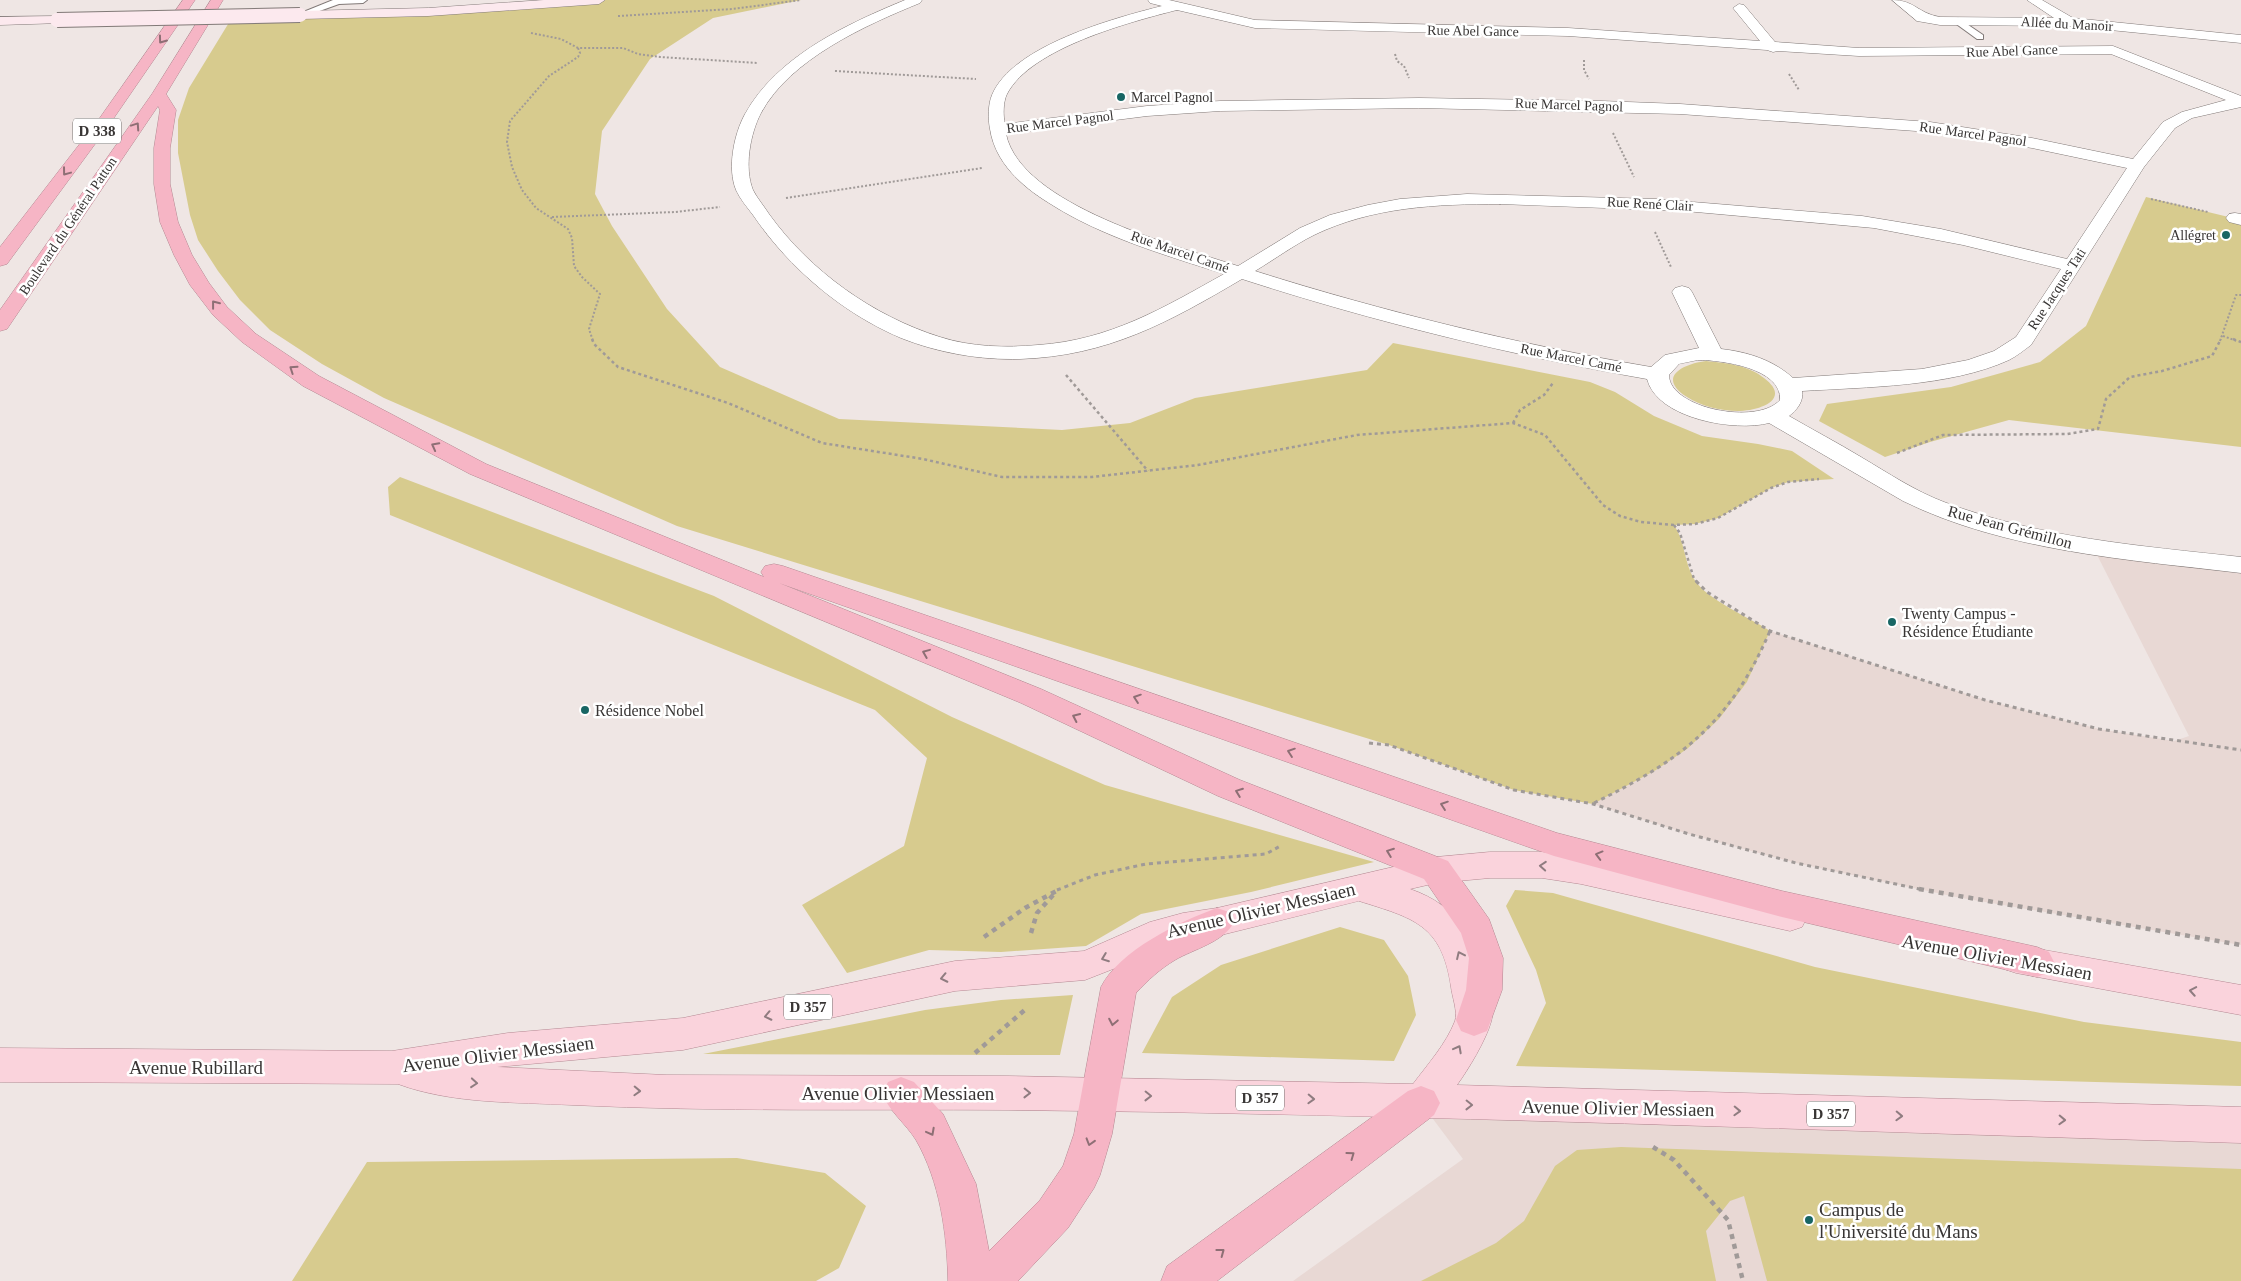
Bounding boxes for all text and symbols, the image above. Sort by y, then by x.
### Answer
street label: Allée du Manoir [2020,14,2114,34]
street label: Rue Abel Gance [1427,23,1519,39]
one-way arrow [159,34,168,44]
street label: Rue Abel Gance [1966,42,2058,60]
place label: Marcel Pagnol [1131,90,1213,105]
marker: Marcel Pagnol [1115,91,1127,103]
street label: Rue Marcel Pagnol [1515,96,1623,114]
street label: Rue Marcel Pagnol [1005,108,1115,136]
road number: D 338 [73,118,121,144]
street label: Rue Marcel Pagnol [1918,119,2028,149]
one-way arrow [130,122,139,132]
street label: Boulevard du Général Patton [16,154,120,298]
one-way arrow [64,166,72,175]
street label: Rue René Clair [1607,194,1694,214]
street label: Rue Marcel Carné [1129,228,1231,276]
place label: Allégret [2170,228,2216,243]
marker: Allégret [2220,229,2232,241]
street label: Rue Jacques Tati [2025,245,2089,333]
one-way arrow [212,301,220,310]
street label: Rue Marcel Carné [1519,341,1623,375]
one-way arrow [289,365,298,375]
one-way arrow [432,442,441,452]
street label: Rue Jean Grémillon [1946,502,2074,552]
place label: Twenty Campus - Résidence Étudiante [1902,605,2033,640]
marker: Twenty Campus - Résidence Étudiante [1886,616,1898,628]
one-way arrow [922,649,931,659]
one-way arrow [1133,694,1142,704]
place label: Résidence Nobel [595,702,704,719]
marker: Résidence Nobel [579,704,591,716]
one-way arrow [1072,712,1081,723]
one-way arrow [1287,748,1295,758]
one-way arrow [1235,788,1244,799]
one-way arrow [1440,801,1449,811]
one-way arrow [1386,848,1395,858]
one-way arrow [1595,851,1603,861]
one-way arrow [1538,861,1546,872]
street label: Avenue Olivier Messiaen [1165,878,1358,942]
street label: Avenue Olivier Messiaen [1900,930,2094,984]
one-way arrow [1456,951,1467,960]
one-way arrow [1101,952,1110,962]
one-way arrow [940,972,949,983]
one-way arrow [2189,987,2197,997]
road number: D 357 [784,994,832,1020]
one-way arrow [764,1010,773,1020]
one-way arrow [1108,1018,1118,1026]
street label: Avenue Olivier Messiaen [401,1032,595,1076]
one-way arrow [1452,1045,1462,1054]
street label: Avenue Rubillard [129,1057,264,1078]
one-way arrow [471,1077,479,1088]
street label: Avenue Olivier Messiaen [802,1083,995,1104]
one-way arrow [633,1086,641,1096]
road number: D 357 [1236,1086,1284,1110]
one-way arrow [1023,1088,1031,1099]
one-way arrow [1145,1090,1153,1101]
one-way arrow [1308,1094,1315,1104]
street label: Avenue Olivier Messiaen [1521,1096,1715,1120]
one-way arrow [1466,1099,1474,1110]
road number: D 357 [1807,1102,1855,1126]
one-way arrow [1733,1106,1741,1117]
one-way arrow [1895,1110,1903,1121]
one-way arrow [2058,1115,2066,1125]
one-way arrow [925,1127,935,1136]
one-way arrow [1086,1138,1096,1146]
one-way arrow [1345,1152,1355,1161]
place label: Campus de l'Université du Mans [1819,1199,1978,1242]
marker: Campus de l'Université du Mans [1803,1214,1815,1226]
one-way arrow [1215,1249,1225,1258]

